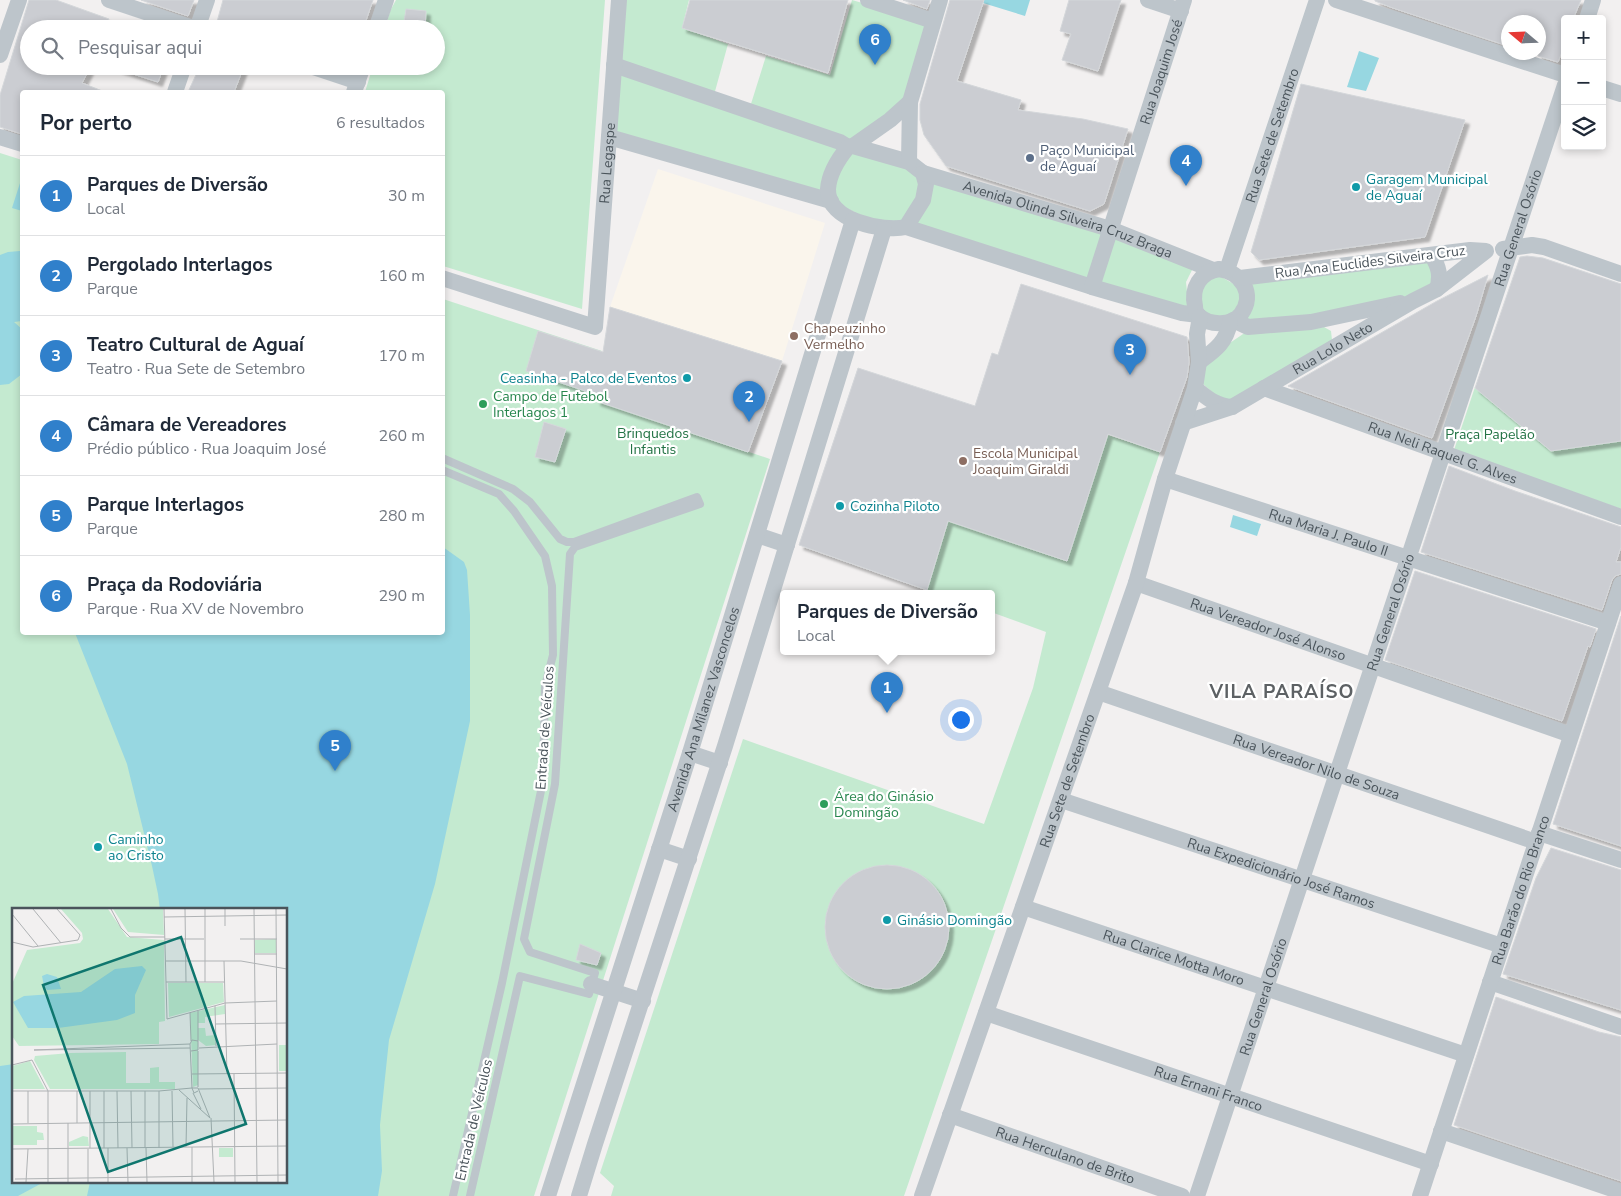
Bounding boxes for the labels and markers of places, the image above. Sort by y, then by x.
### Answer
pin: 6 [859,24,891,65]
place label: Paço Municipal de Aguaí [1040,141,1135,176]
pin: 4 [1170,145,1202,186]
marker: Paço Municipal de Aguaí [1024,152,1036,164]
place label: Garagem Municipal de Aguaí [1366,170,1489,205]
marker: Garagem Municipal de Aguaí [1350,181,1362,193]
place label: Chapeuzinho Vermelho [803,319,886,354]
marker: Chapeuzinho Vermelho [788,330,800,342]
pin: 3 [1114,334,1146,375]
place label: Ceasinha - Palco de Eventos [500,369,677,388]
marker: Ceasinha - Palco de Eventos [681,372,693,384]
pin: 2 [733,381,765,422]
place label: Campo de Futebol Interlagos 1 [493,387,609,422]
marker: Campo de Futebol Interlagos 1 [477,398,489,410]
place label: Escola Municipal Joaquim Giraldi [972,444,1078,479]
marker: Escola Municipal Joaquim Giraldi [957,455,969,467]
place label: Cozinha Piloto [850,497,940,516]
marker: Cozinha Piloto [834,500,846,512]
pin: 1 [871,672,903,713]
pin: 5 [319,730,351,771]
place label: Área do Ginásio Domingão [834,787,934,822]
marker: Área do Ginásio Domingão [818,798,830,810]
place label: Caminho ao Cristo [108,830,164,865]
marker: Caminho ao Cristo [92,841,104,853]
place label: Ginásio Domingão [897,911,1012,930]
marker: Ginásio Domingão [881,914,893,926]

